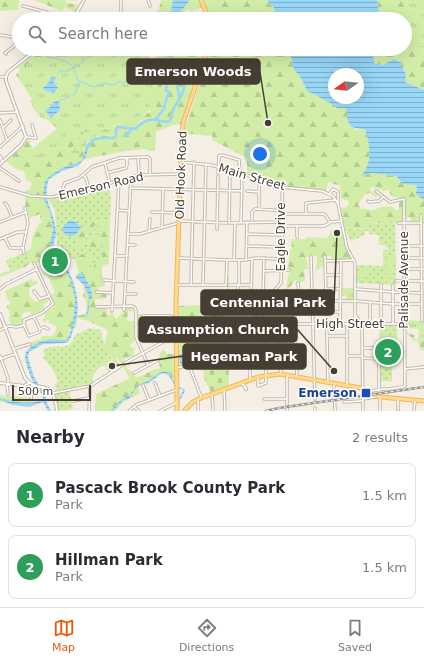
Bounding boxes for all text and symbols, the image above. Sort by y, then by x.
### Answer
search box [12,12,412,56]
icon: search [26,23,48,45]
text: Search here [58,25,148,43]
callout: Emerson Woods [127,59,260,84]
text: Emerson Woods [135,64,252,79]
north arrow [328,68,364,104]
street label: Old Hook Road [172,130,190,220]
your location [250,144,270,164]
street label: Main Street [217,161,287,193]
street label: Emerson Road [57,169,145,203]
street label: Eagle Drive [274,202,288,272]
street label: Palisade Avenue [397,231,411,329]
pin: 1 [42,246,68,276]
callout: Centennial Park [201,290,334,315]
text: Centennial Park [210,295,327,310]
callout: Assumption Church [139,317,297,342]
street label: High Street [316,317,384,331]
text: Assumption Church [147,322,289,337]
pin: 2 [375,337,401,367]
callout: Hegeman Park [183,344,306,369]
text: Hegeman Park [191,349,298,364]
scale bar [12,383,91,402]
text: 500 m [18,385,53,398]
place label: Emerson [298,386,357,400]
marker: Emerson [360,387,372,399]
text: Nearby [16,427,85,447]
text: 2 results [352,430,408,445]
text: Pascack Brook County Park [55,479,285,497]
text: 1 [25,488,35,503]
text: 1.5 km [362,488,407,503]
text: Park [55,497,83,512]
text: Hillman Park [55,551,163,569]
text: 2 [25,560,35,575]
text: 1.5 km [362,560,407,575]
text: Park [55,569,83,584]
tab: Map [52,617,75,654]
tab: Directions [179,617,234,654]
tab: Saved [338,617,372,654]

